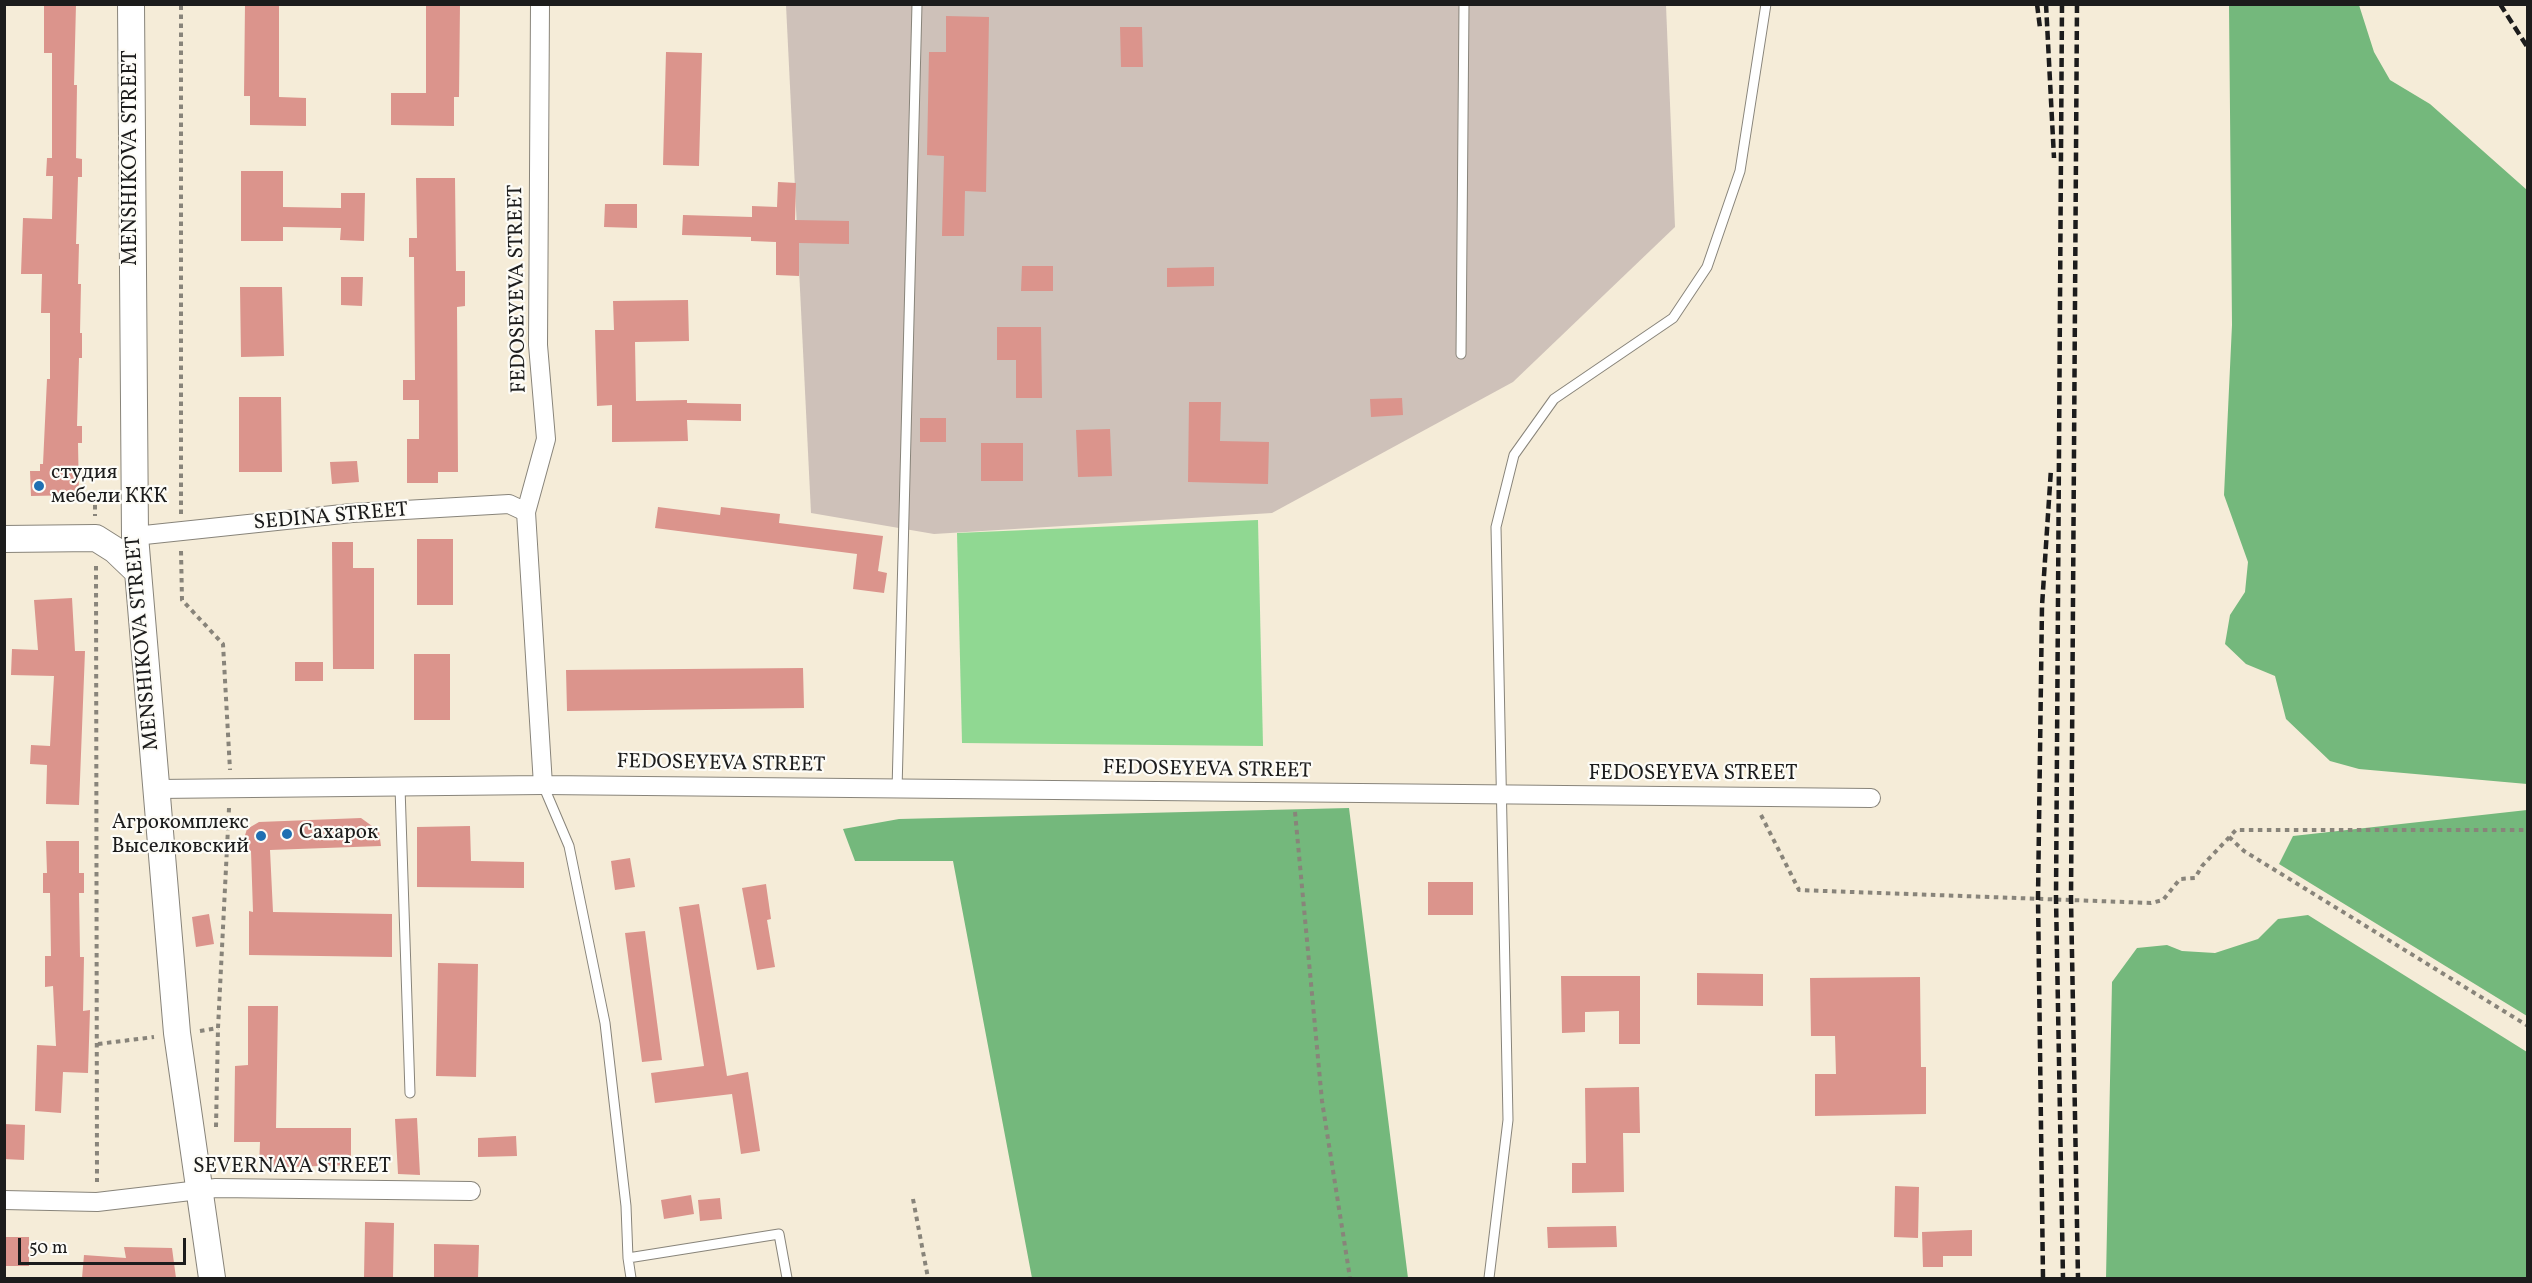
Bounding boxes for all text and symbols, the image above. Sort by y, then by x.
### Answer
street label: MENSHIKOVA STREET [119,50,145,266]
street label: FEDOSEYEVA STREET [505,184,533,394]
place label: студия мебели ККК [51,461,168,511]
marker: студия мебели ККК [32,479,46,493]
street label: SEDINA STREET [253,499,409,537]
street label: MENSHIKOVA STREET [122,534,166,752]
street label: FEDOSEYEVA STREET [616,751,826,779]
street label: FEDOSEYEVA STREET [1102,757,1312,785]
street label: FEDOSEYEVA STREET [1589,762,1797,788]
place label: Агрокомплекс Выселковский [111,811,249,861]
place label: Сахарок [299,821,378,847]
marker: Сахарок [280,827,294,841]
marker: Агрокомплекс Выселковский [254,829,268,843]
street label: SEVERNAYA STREET [193,1155,391,1181]
scale bar [21,1226,189,1264]
text: 50 m [29,1236,68,1261]

